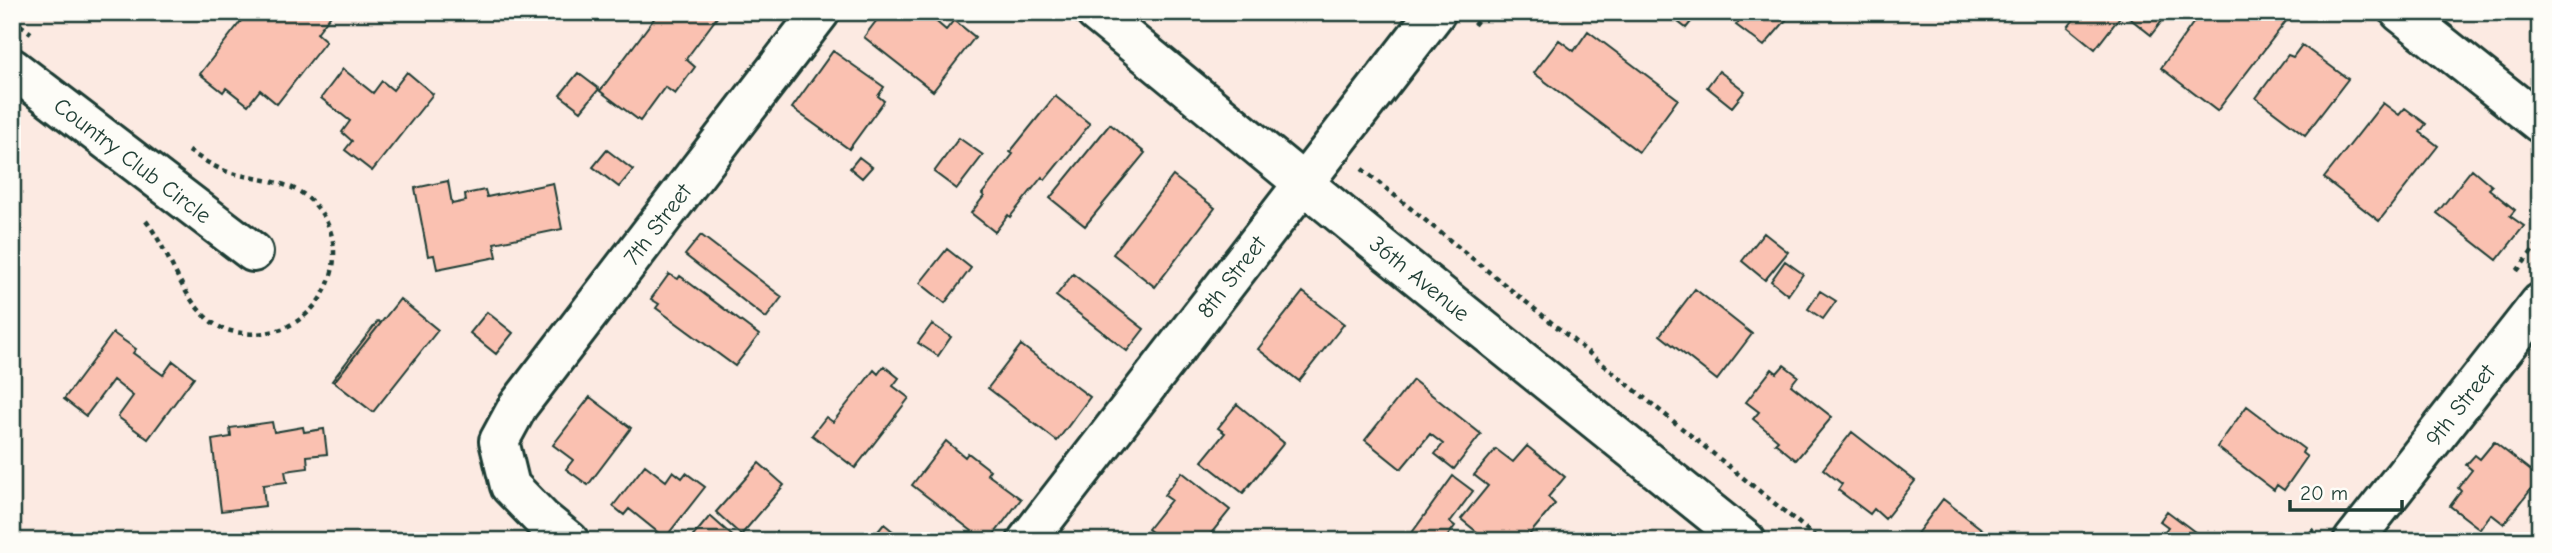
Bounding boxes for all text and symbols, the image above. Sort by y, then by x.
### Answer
street label: Country Club Circle [49,92,217,229]
street label: 7th Street [618,177,698,270]
street label: 8th Street [1191,229,1272,323]
street label: 36th Avenue [1364,230,1475,327]
street label: 9th Street [2419,358,2501,451]
scale bar [2290,469,2402,513]
text: 20 m [2300,481,2348,505]

